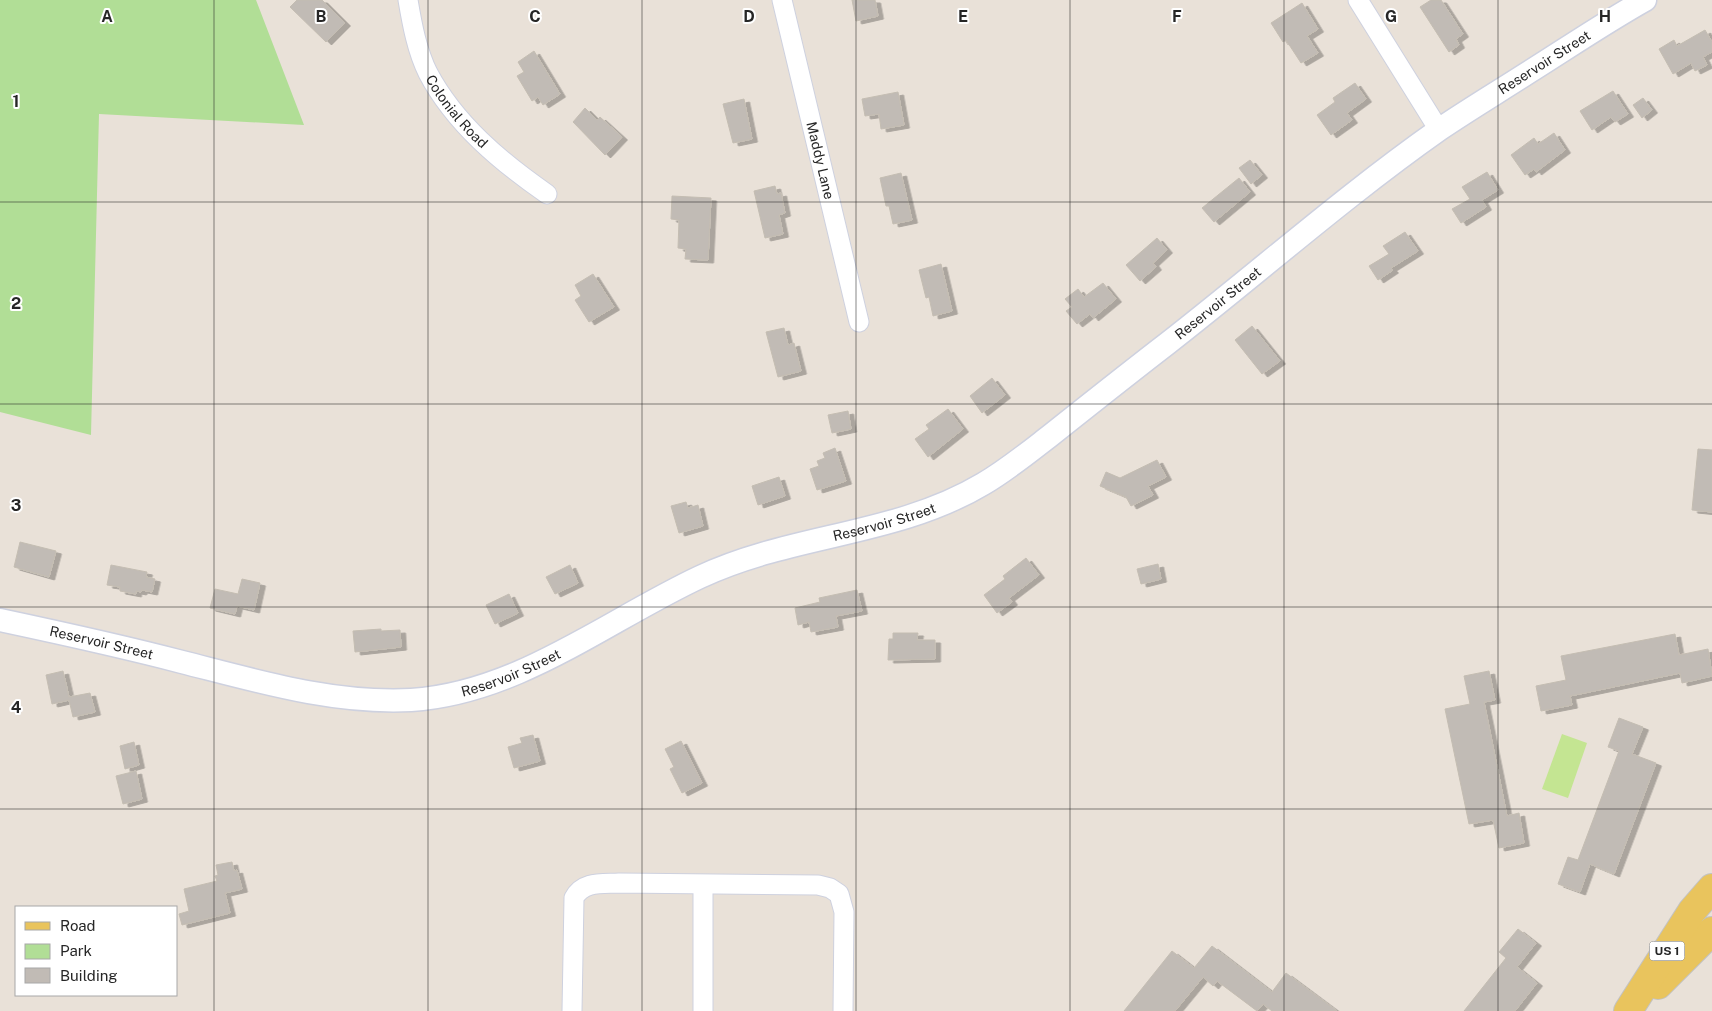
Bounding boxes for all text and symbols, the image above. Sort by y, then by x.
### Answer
text: A [101,7,113,26]
text: B [316,7,327,26]
text: C [529,7,541,26]
text: D [743,7,755,26]
text: E [958,7,968,26]
text: F [1172,7,1182,26]
text: G [1385,7,1397,26]
text: H [1599,7,1611,26]
street label: Reservoir Street [1495,27,1593,97]
street label: Colonial Road [423,72,491,151]
text: 1 [13,92,19,111]
street label: Maddy Lane [803,120,837,201]
street label: Reservoir Street [1172,264,1264,343]
text: 2 [11,294,21,313]
text: 3 [11,496,21,515]
street label: Reservoir Street [831,500,938,544]
street label: Reservoir Street [48,623,155,662]
street label: Reservoir Street [459,646,563,700]
text: 4 [11,698,22,717]
legend [15,906,178,996]
text: Road [60,917,96,934]
road number: US 1 [1650,941,1684,960]
text: Park [60,942,92,959]
text: Building [60,967,118,984]

